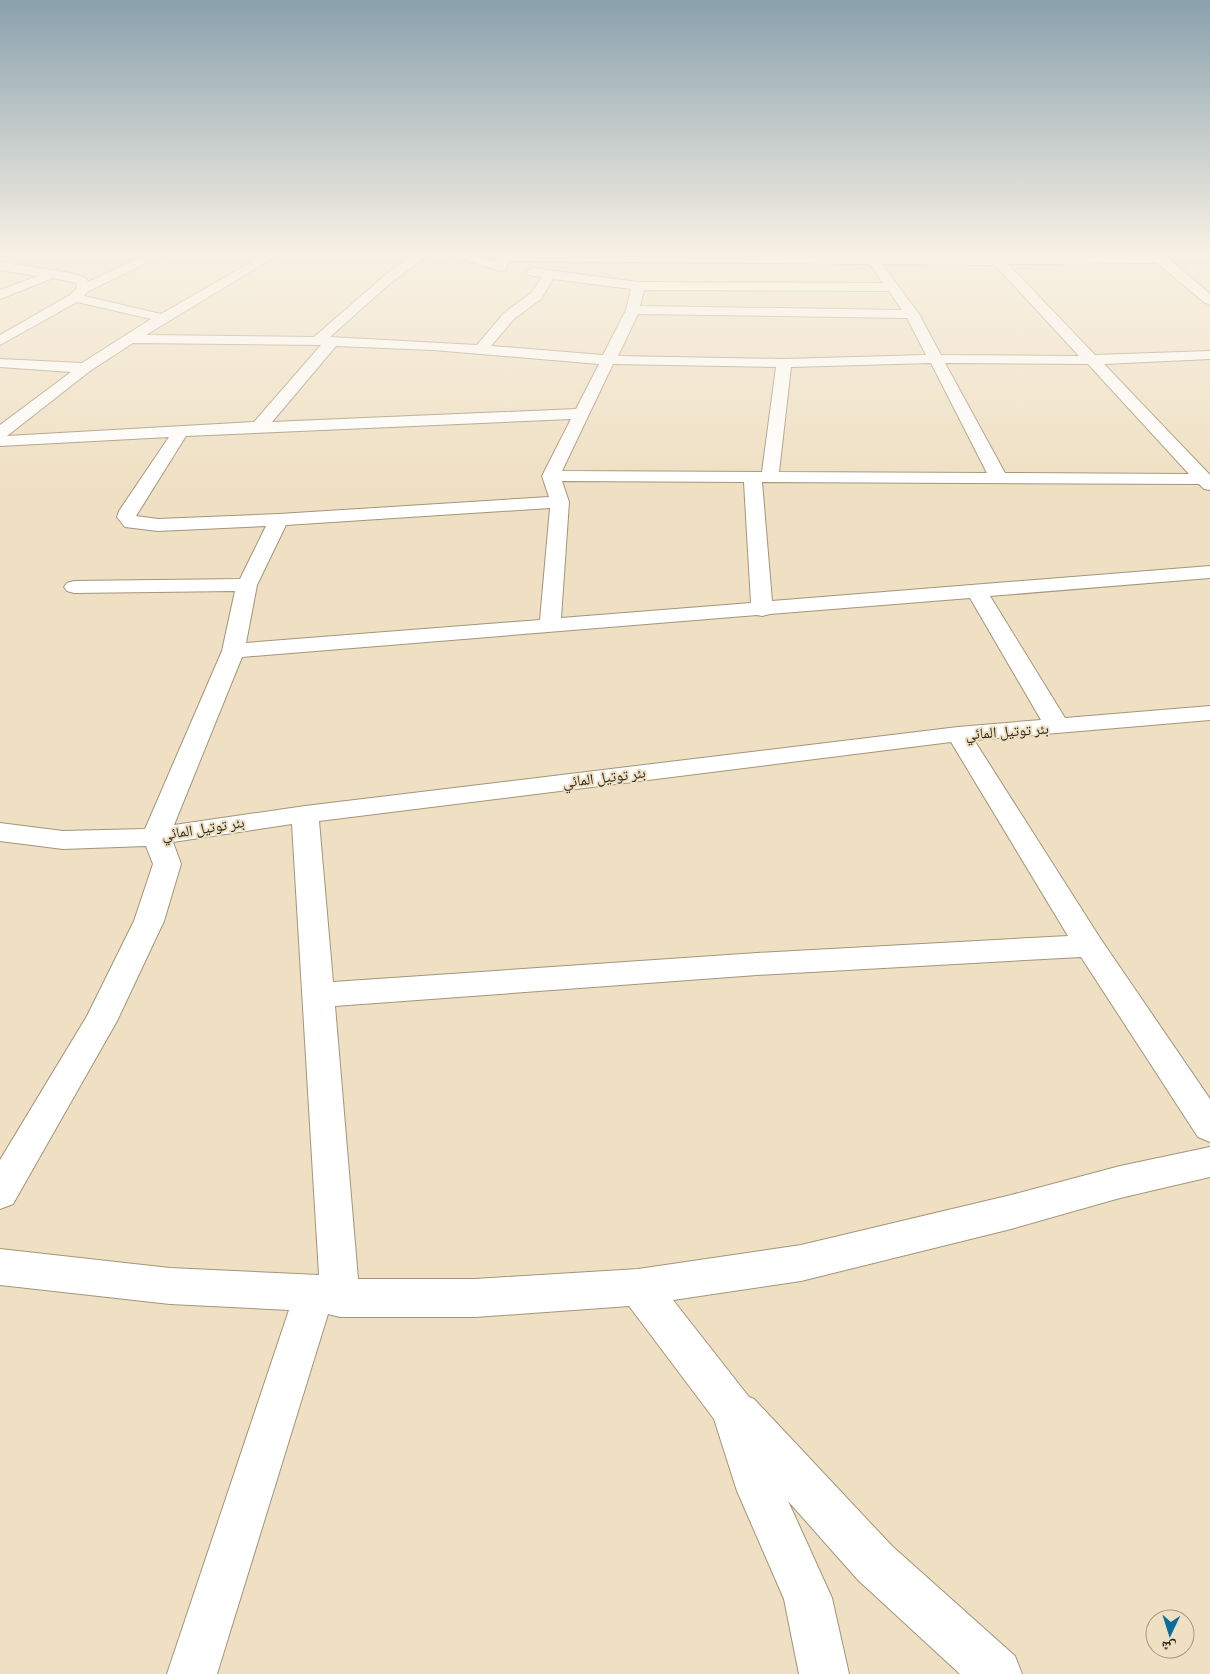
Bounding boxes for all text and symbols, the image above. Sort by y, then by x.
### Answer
street label: بئر توتيل المائي [965,719,1050,746]
street label: بئر توتيل المائي [561,762,647,794]
street label: بئر توتيل المائي [160,812,246,847]
north arrow [1145,1609,1195,1659]
text: ش [1161,1637,1177,1656]

